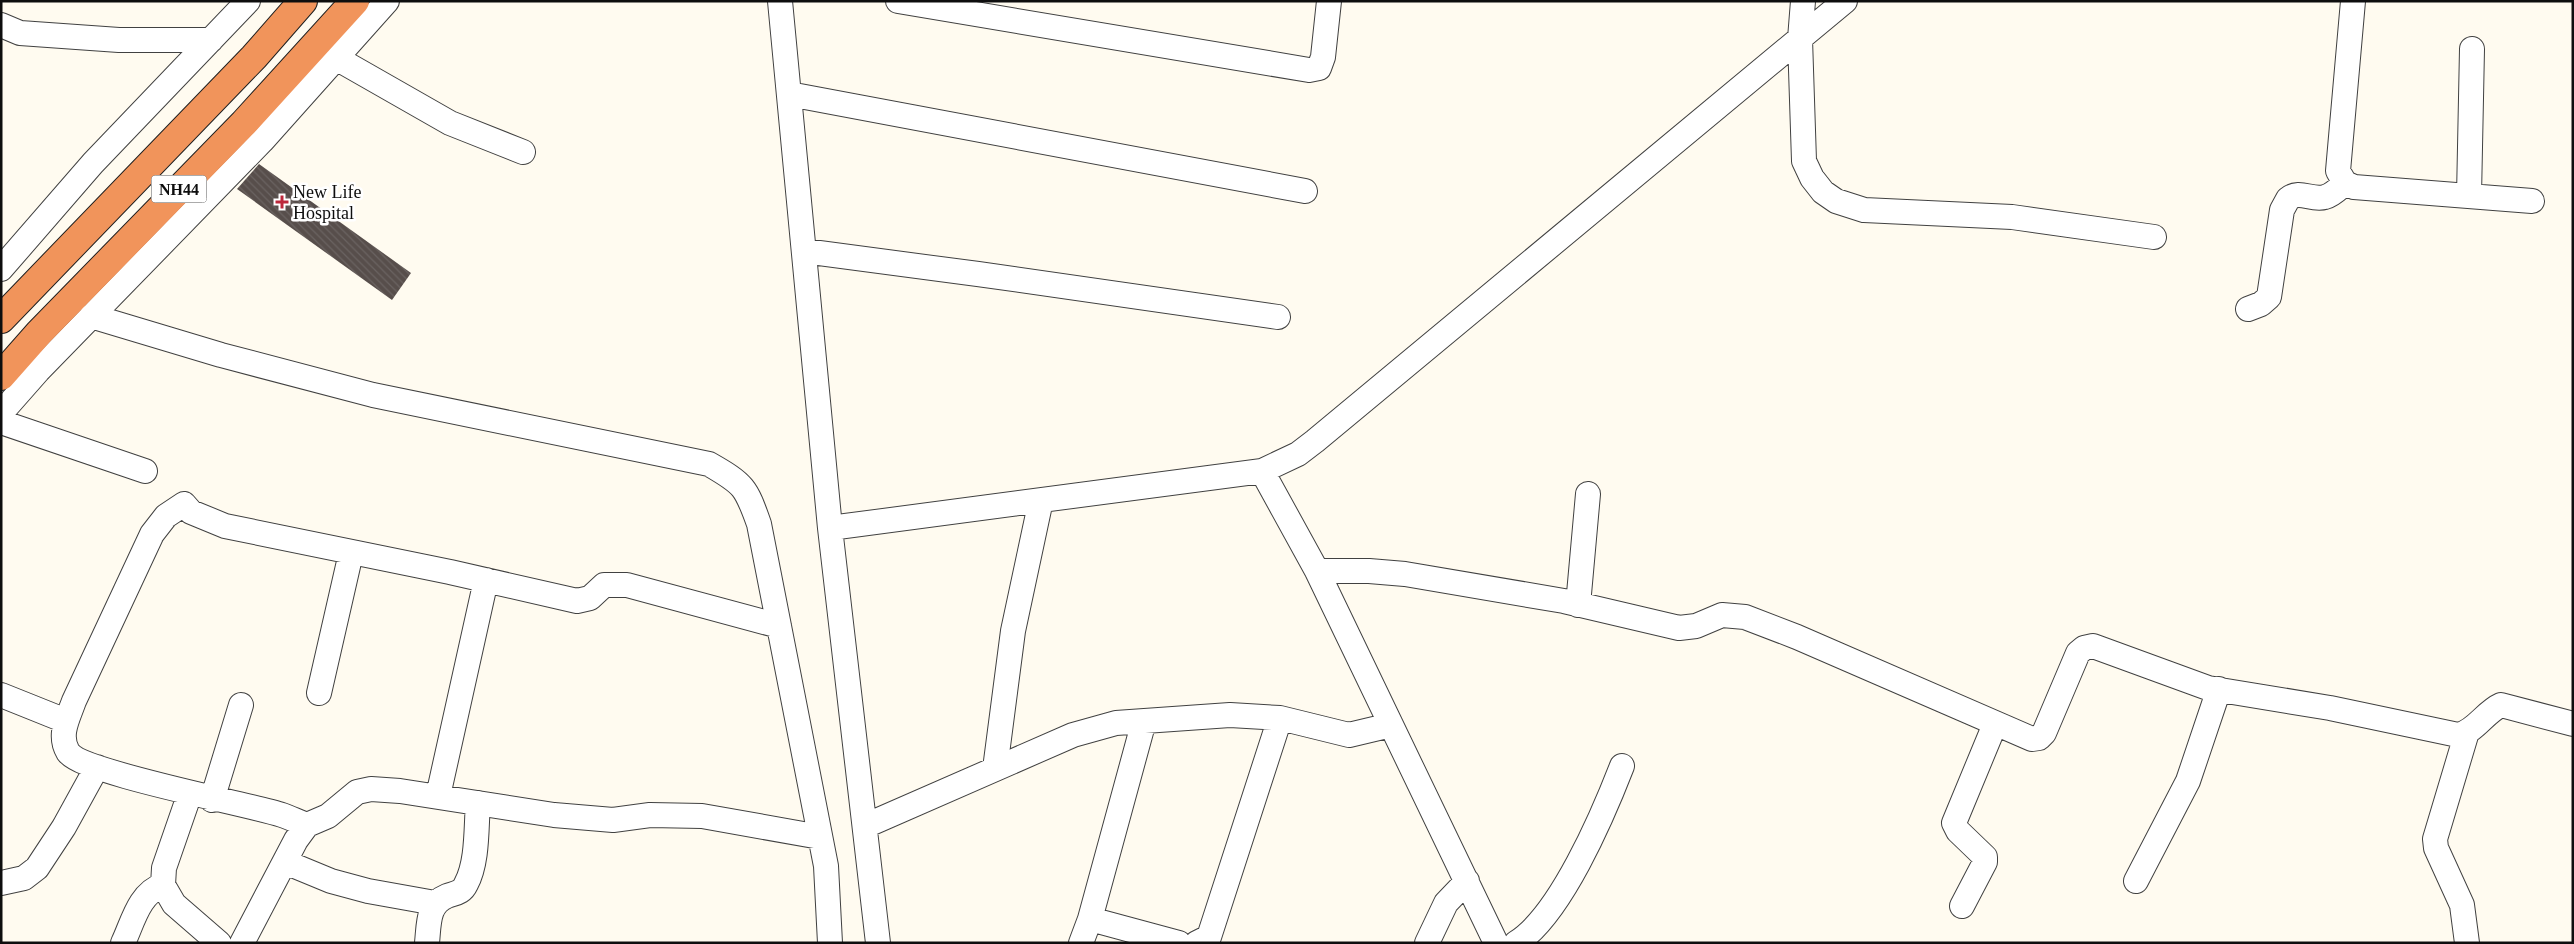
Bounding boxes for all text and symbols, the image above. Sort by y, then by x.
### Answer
road number: NH44 [152,175,206,202]
place label: New Life Hospital [293,182,361,223]
marker: New Life Hospital [275,195,289,209]

